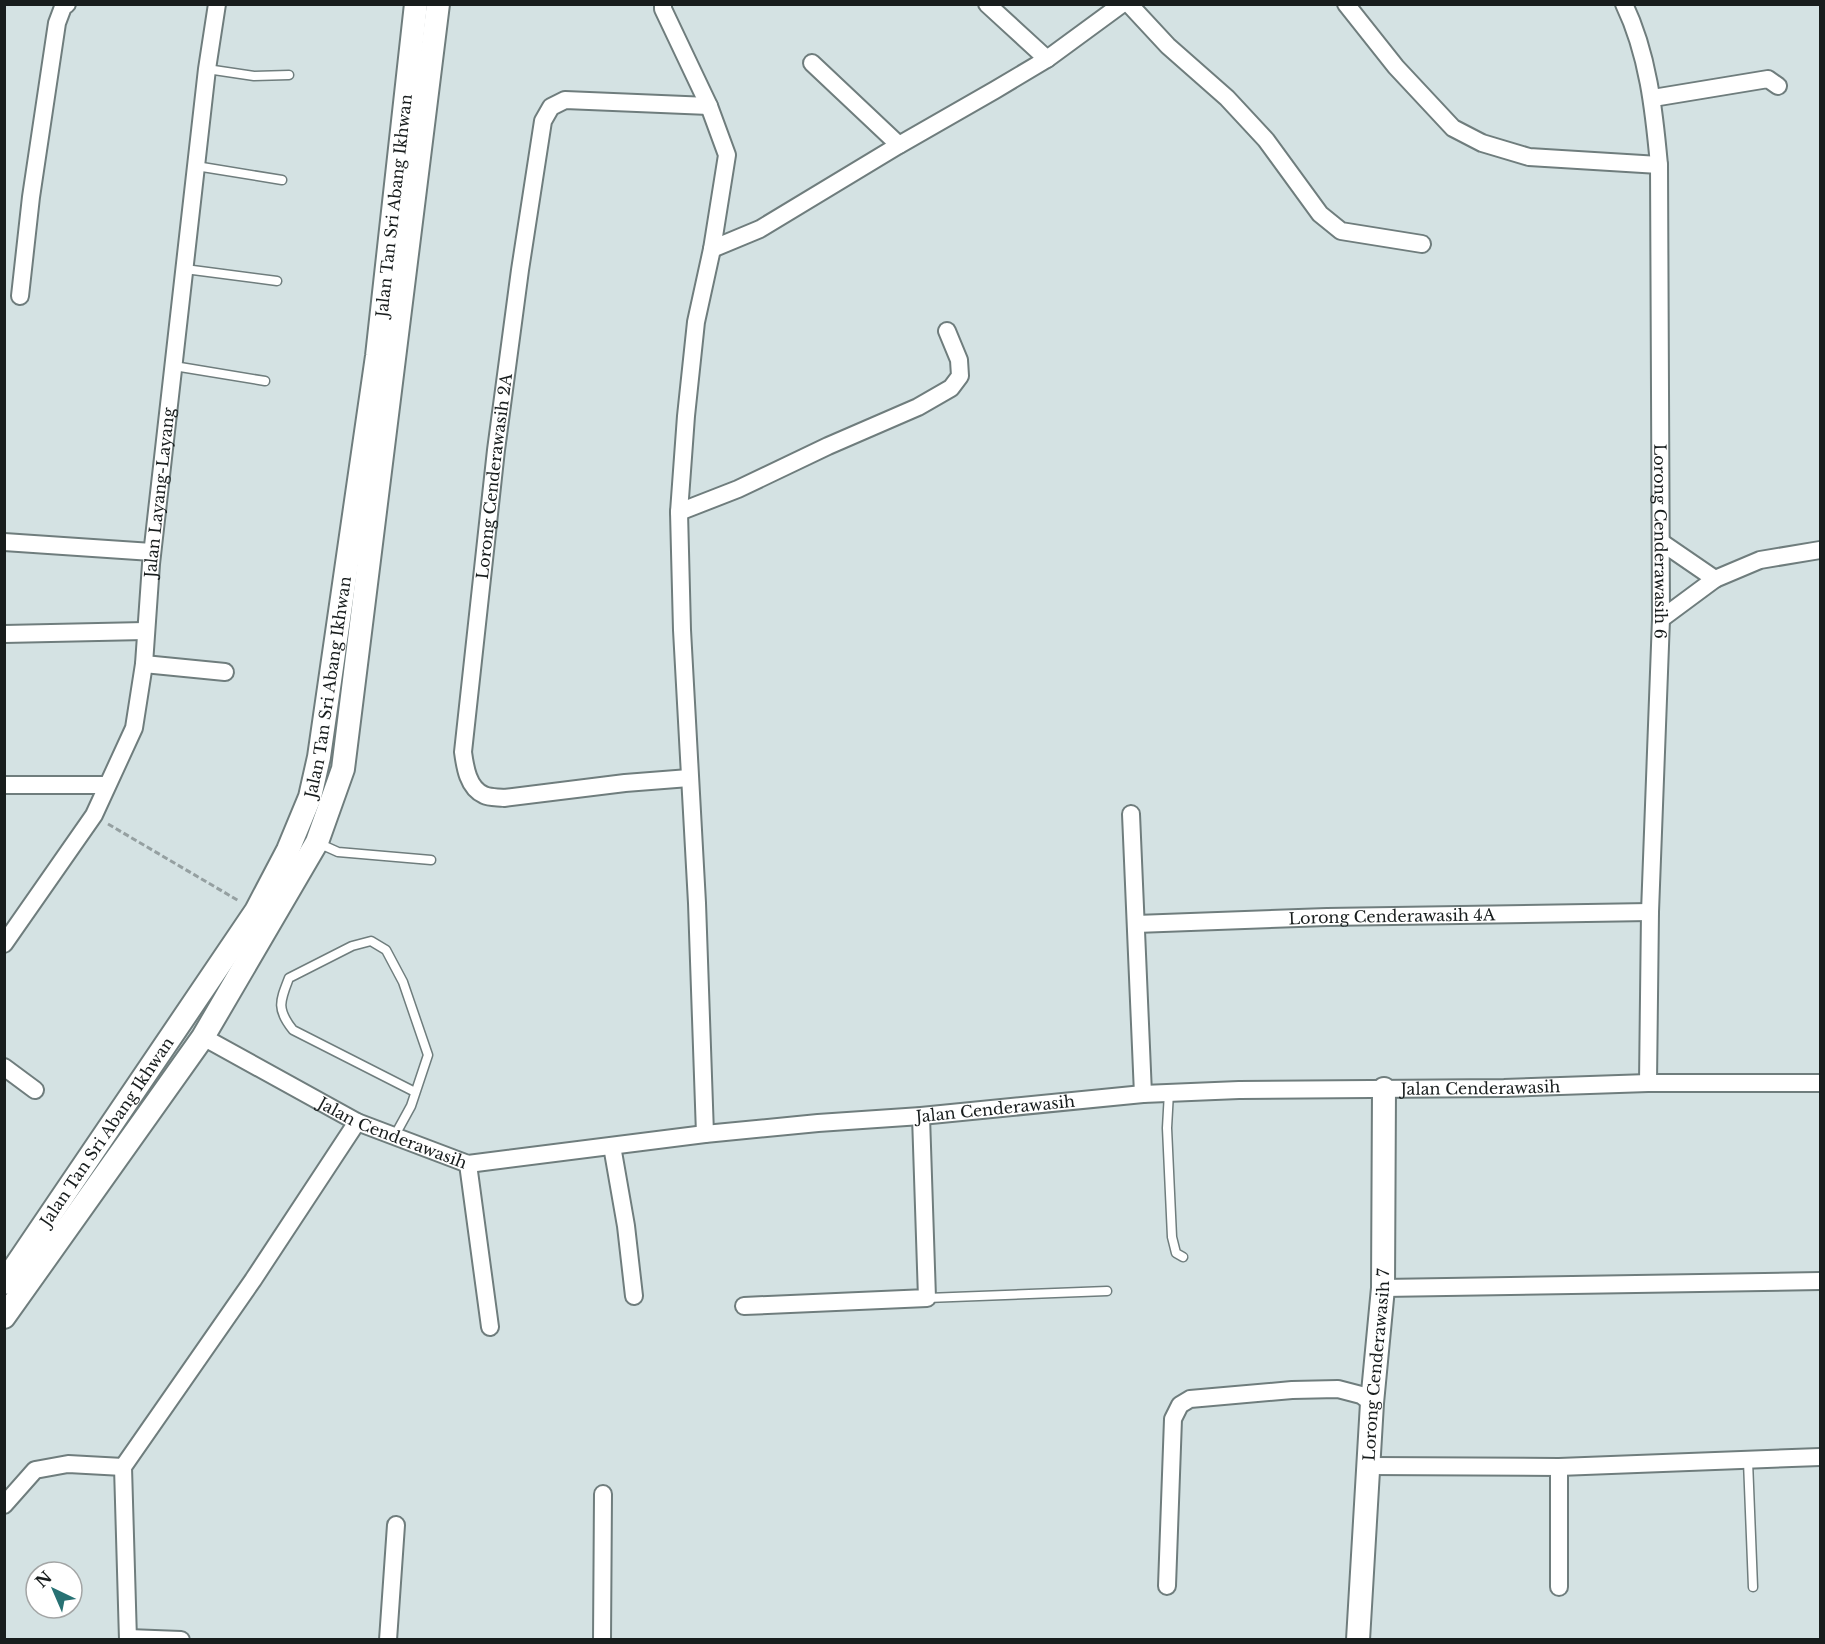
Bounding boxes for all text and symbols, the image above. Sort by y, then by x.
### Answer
street label: Jalan Tan Sri Abang Ikhwan [371,93,416,320]
street label: Lorong Cenderawasih 2A [472,371,516,580]
street label: Jalan Layang-Layang [140,406,179,580]
street label: Lorong Cenderawasih 6 [1650,444,1671,639]
street label: Jalan Tan Sri Abang Ikhwan [300,575,355,802]
street label: Lorong Cenderawasih 4A [1288,904,1496,928]
street label: Jalan Tan Sri Abang Ikhwan [34,1033,178,1232]
street label: Jalan Cenderawasih [1399,1076,1561,1099]
street label: Jalan Cenderawasih [913,1091,1076,1126]
street label: Jalan Cenderawasih [313,1092,470,1173]
street label: Lorong Cenderawasih 7 [1359,1267,1393,1461]
north arrow [24,1560,84,1620]
text: N [31,1567,56,1592]

